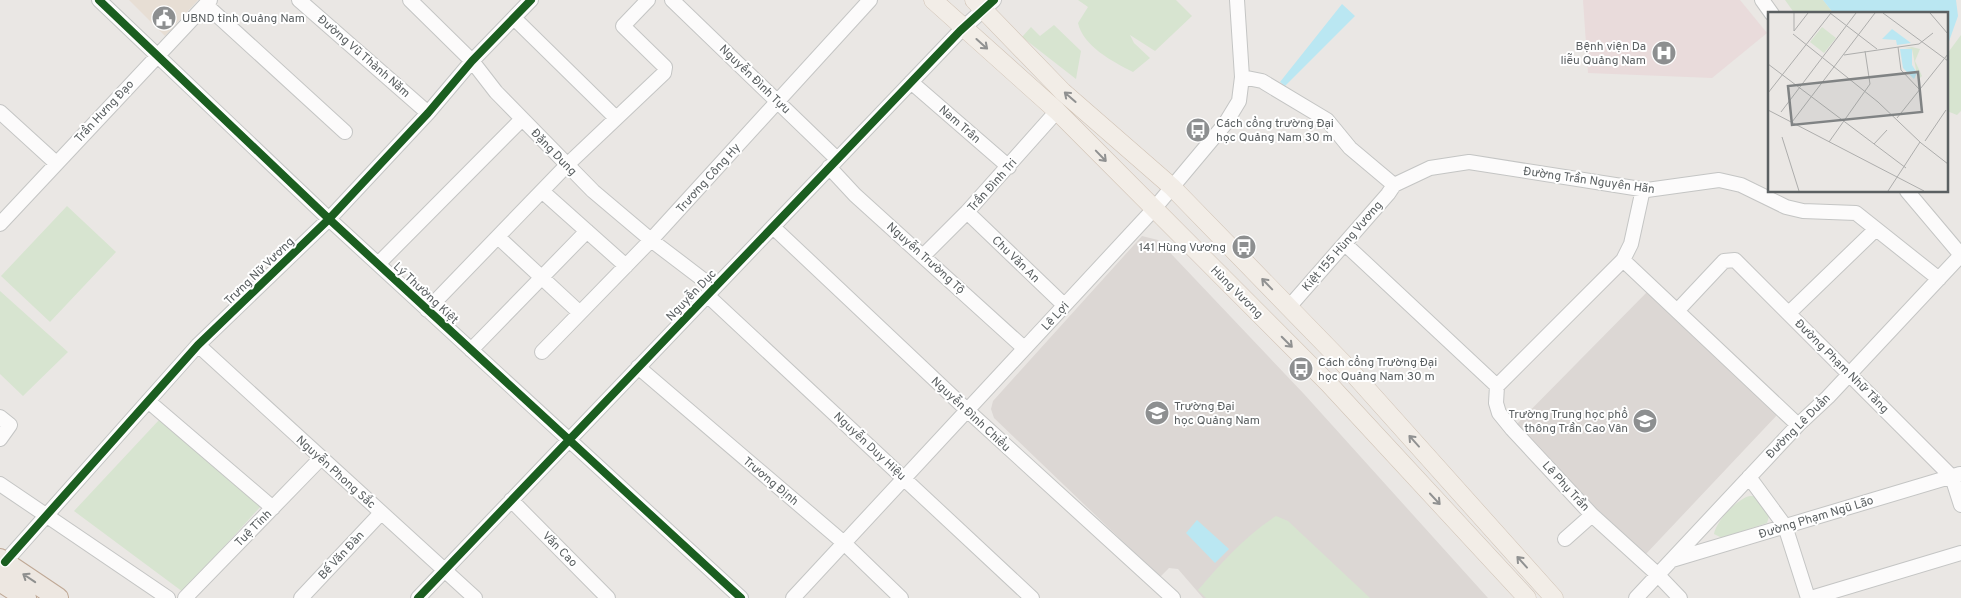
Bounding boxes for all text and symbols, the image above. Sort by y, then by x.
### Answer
public building icon: UBND tỉnh Quảng Nam [151,5,177,31]
place label: UBND tỉnh Quảng Nam [182,11,305,27]
street label: Đường Vũ Thành Năm [313,12,413,102]
inset map [1768,12,1948,192]
one-way arrow [976,38,989,50]
place label: Bệnh viện Da liễu Quảng Nam [1560,39,1646,69]
hospital icon: Bệnh viện Da liễu Quảng Nam [1651,40,1677,66]
street label: Nguyễn Đình Tựu [715,42,793,118]
street label: Trần Hưng Đạo [71,77,138,147]
one-way arrow [1063,92,1076,103]
street label: Nam Trân [935,102,984,147]
place label: Cách cổng trường Đại học Quảng Nam 30 m [1216,116,1334,146]
bus stop icon: Cách cổng trường Đại học Quảng Nam 30 m [1185,117,1211,143]
street label: Đặng Dung [527,126,580,180]
street label: Trương Công Hy [673,140,744,217]
one-way arrow [1094,149,1106,161]
street label: Trần Đình Tri [964,155,1021,216]
street label: Đường Trần Nguyên Hãn [1522,164,1656,198]
street label: Kiệt 155 Hùng Vương [1299,198,1387,295]
street label: Nguyễn Trường Tộ [883,219,968,298]
street label: Chu Văn An [988,233,1043,287]
street label: Trưng Nữ Vương [221,234,298,309]
bus stop icon: 141 Hùng Vương [1231,234,1257,260]
place label: 141 Hùng Vương [1139,240,1226,256]
street label: Lý Thường Kiệt [389,259,461,328]
street label: Hùng Vương [1206,263,1266,323]
street label: Nguyễn Dục [663,267,720,325]
one-way arrow [1261,278,1273,290]
street label: Lê Lợi [1038,299,1073,335]
street label: Đường Phạm Nhữ Tăng [1791,316,1892,417]
one-way arrow [1281,336,1294,348]
place label: Cách cổng Trường Đại học Quảng Nam 30 m [1318,355,1437,385]
bus stop icon: Cách cổng Trường Đại học Quảng Nam 30 m [1288,356,1314,382]
street label: Nguyễn Đình Chiểu [927,374,1014,456]
street label: Đường Lê Duẩn [1763,391,1834,462]
place label: Trường Đại học Quảng Nam [1174,399,1260,429]
school or university icon: Trường Đại học Quảng Nam [1144,400,1170,426]
place label: Trường Trung học phổ thông Trần Cao Vân [1508,407,1628,437]
school or university icon: Trường Trung học phổ thông Trần Cao Vân [1632,408,1658,434]
street label: Nguyễn Duy Hiệu [830,409,909,485]
street label: Nguyễn Phong Sắc [292,433,379,513]
one-way arrow [1408,434,1419,447]
street label: Trương Định [739,454,802,510]
street label: Lê Phụ Trần [1538,458,1593,515]
one-way arrow [1429,492,1441,505]
street label: Đường Phạm Ngũ Lão [1757,493,1876,543]
street label: Tuệ Tĩnh [232,507,276,551]
street label: Bế Văn Đàn [315,528,368,583]
street label: Văn Cao [538,529,581,571]
one-way arrow [1516,555,1528,568]
one-way arrow [22,573,36,583]

